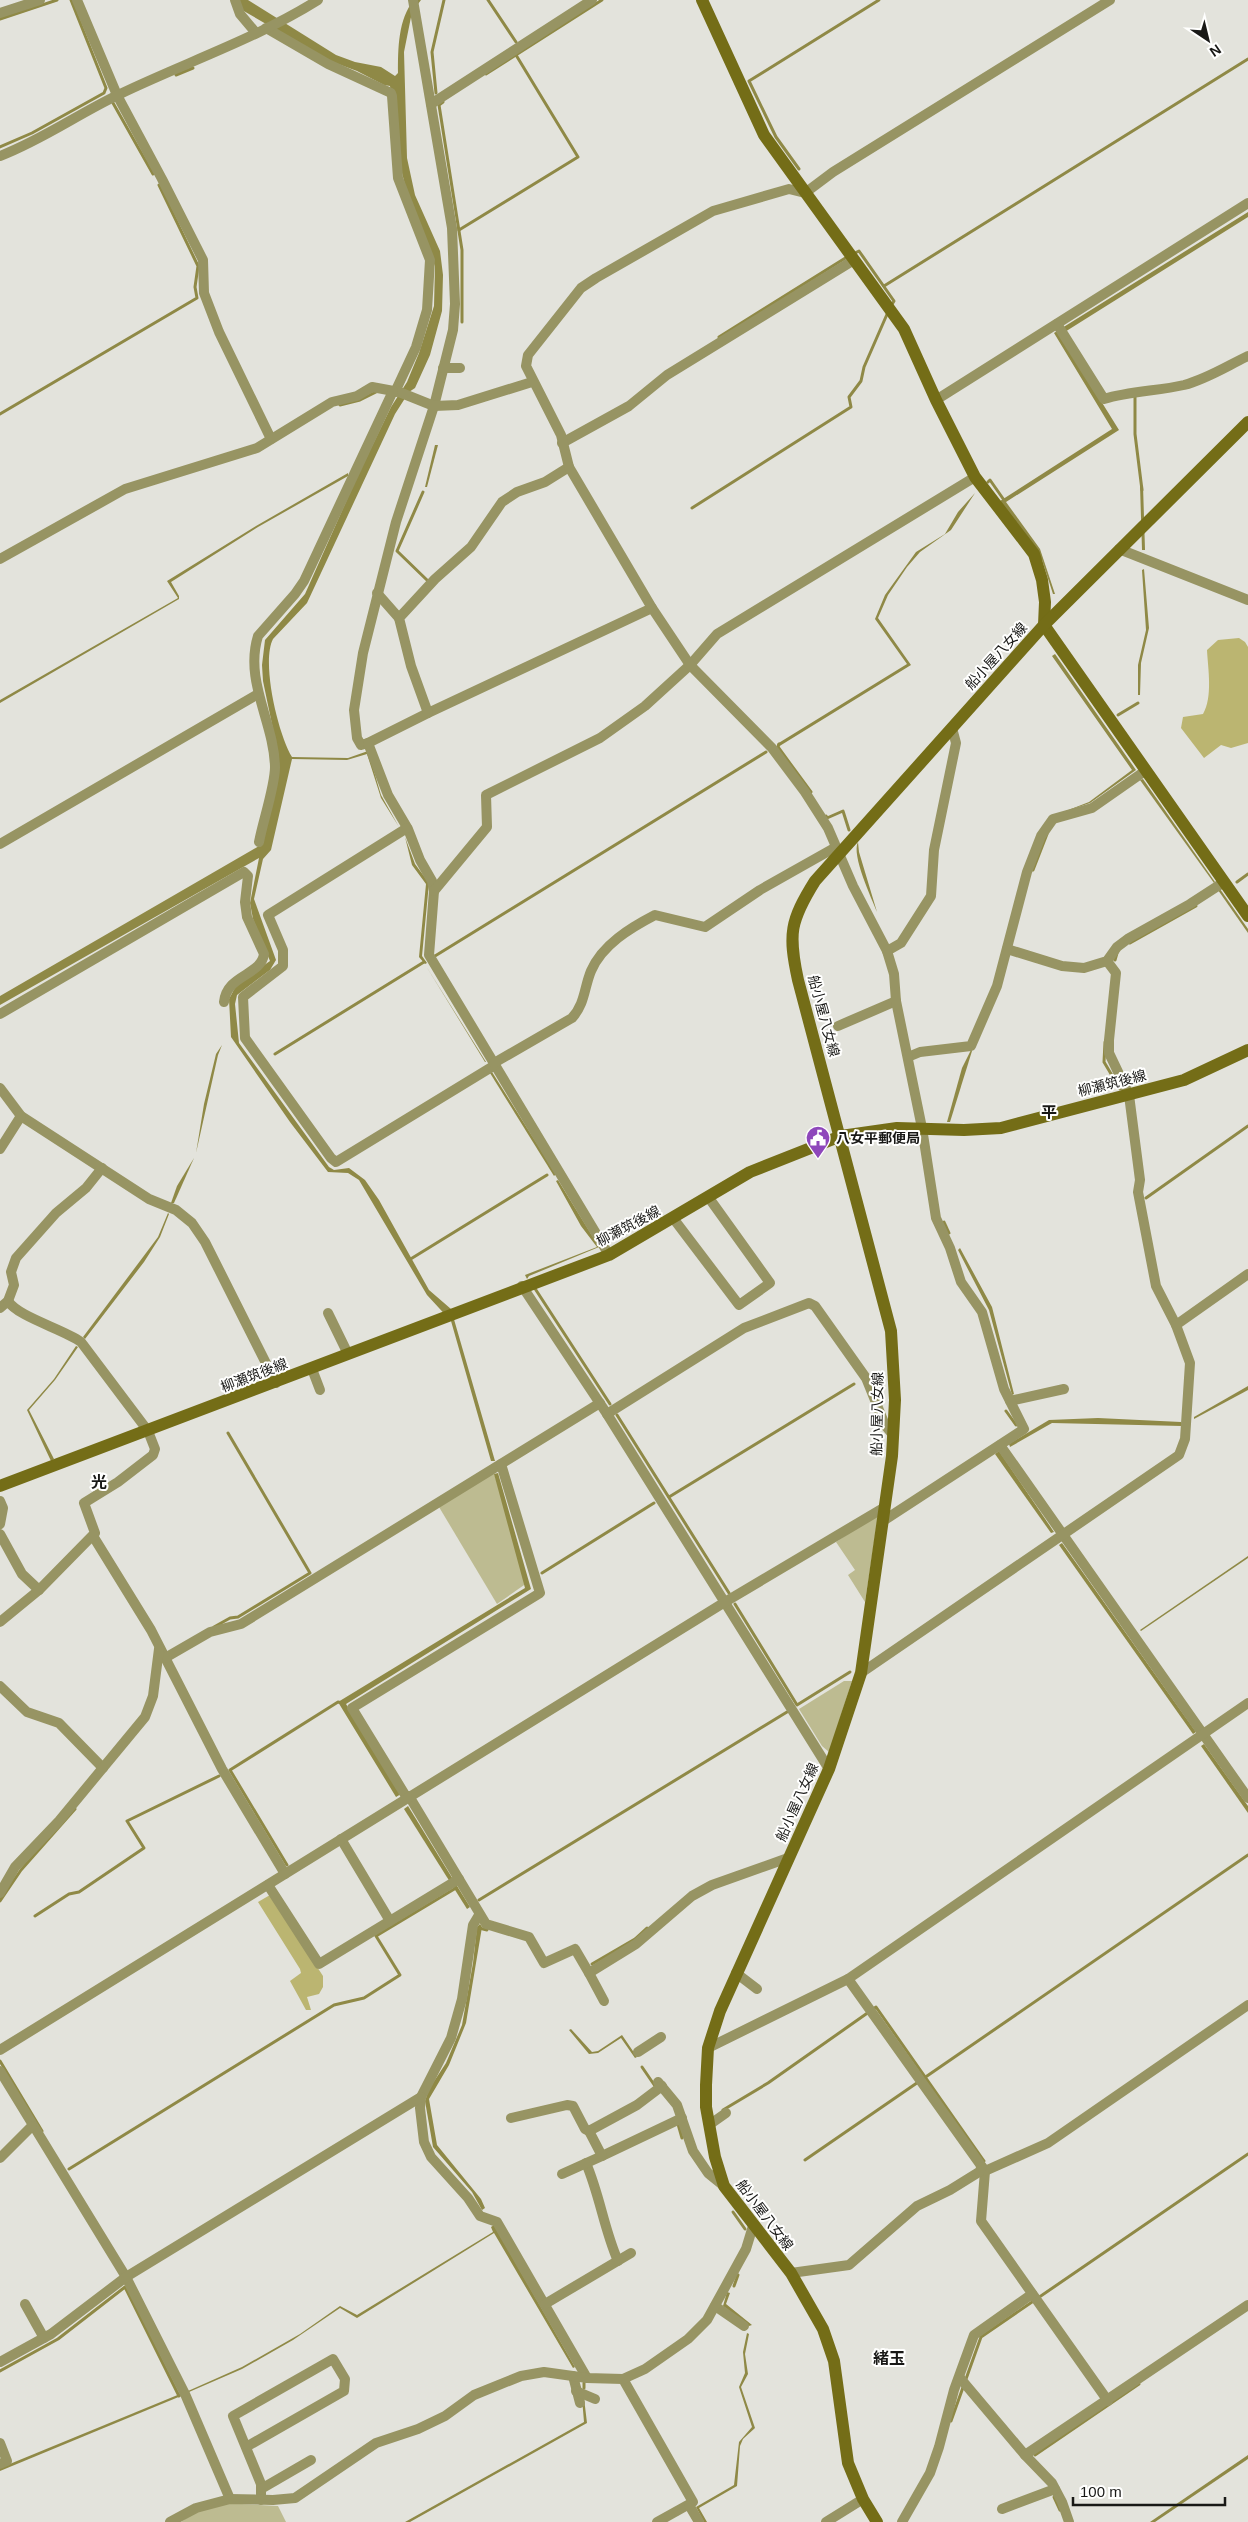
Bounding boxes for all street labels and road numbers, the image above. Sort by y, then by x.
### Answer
street label: 船小屋八女線 [962,619,1030,693]
street label: 船小屋八女線 [805,973,843,1059]
street label: 柳瀬筑後線 [1076,1067,1148,1099]
street label: 柳瀬筑後線 [593,1203,663,1249]
street label: 柳瀬筑後線 [218,1355,290,1395]
street label: 船小屋八女線 [868,1372,886,1456]
street label: 船小屋八女線 [773,1760,821,1844]
street label: 船小屋八女線 [733,2177,797,2253]

